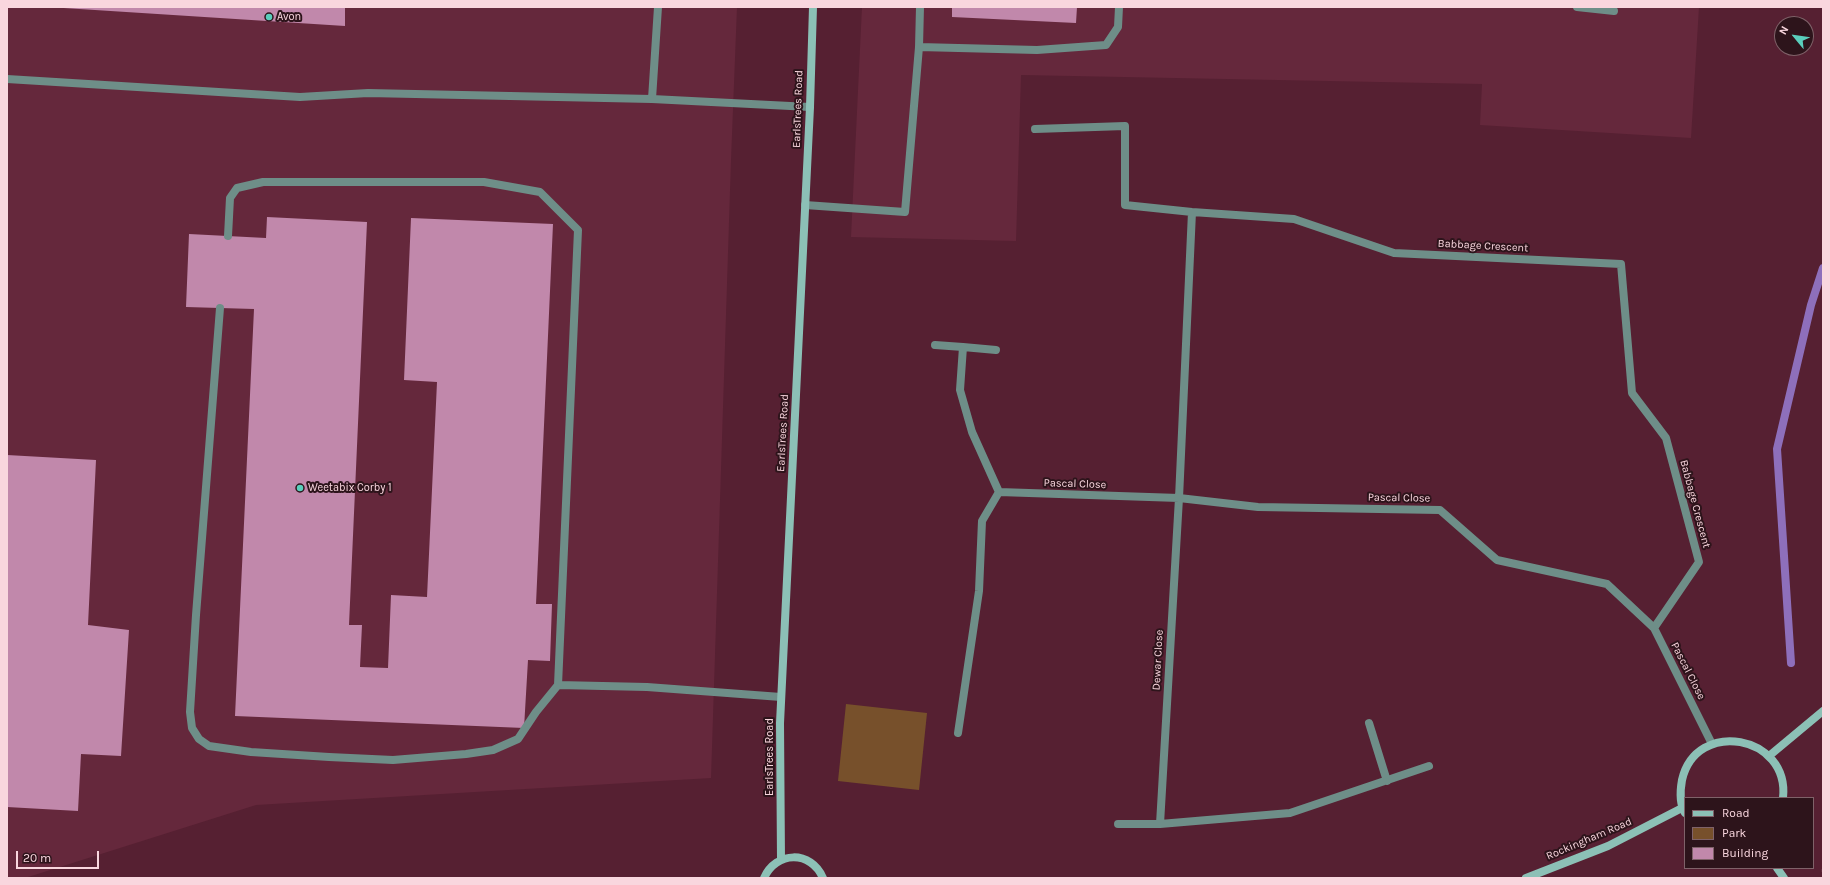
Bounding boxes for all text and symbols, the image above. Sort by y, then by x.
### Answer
place label: Avon [277,10,301,24]
marker: Avon [264,12,274,22]
north arrow [1774,16,1814,56]
text: N [1776,24,1792,37]
street label: EarlsTrees Road [790,70,806,148]
street label: Babbage Crescent [1437,237,1529,255]
street label: EarlsTrees Road [774,394,792,472]
street label: Babbage Crescent [1677,458,1713,550]
street label: Pascal Close [1043,476,1107,492]
place label: Weetabix Corby 1 [308,481,392,495]
marker: Weetabix Corby 1 [295,483,305,493]
street label: Pascal Close [1368,491,1430,505]
street label: Dewar Close [1150,629,1166,691]
street label: Pascal Close [1668,640,1708,702]
street label: EarlsTrees Road [763,718,777,796]
legend [1684,797,1814,869]
text: Road [1722,806,1750,820]
street label: Rockingham Road [1544,815,1634,863]
text: Park [1722,826,1746,840]
scale bar [18,843,101,869]
text: Building [1722,846,1768,860]
text: 20 m [23,851,51,865]

